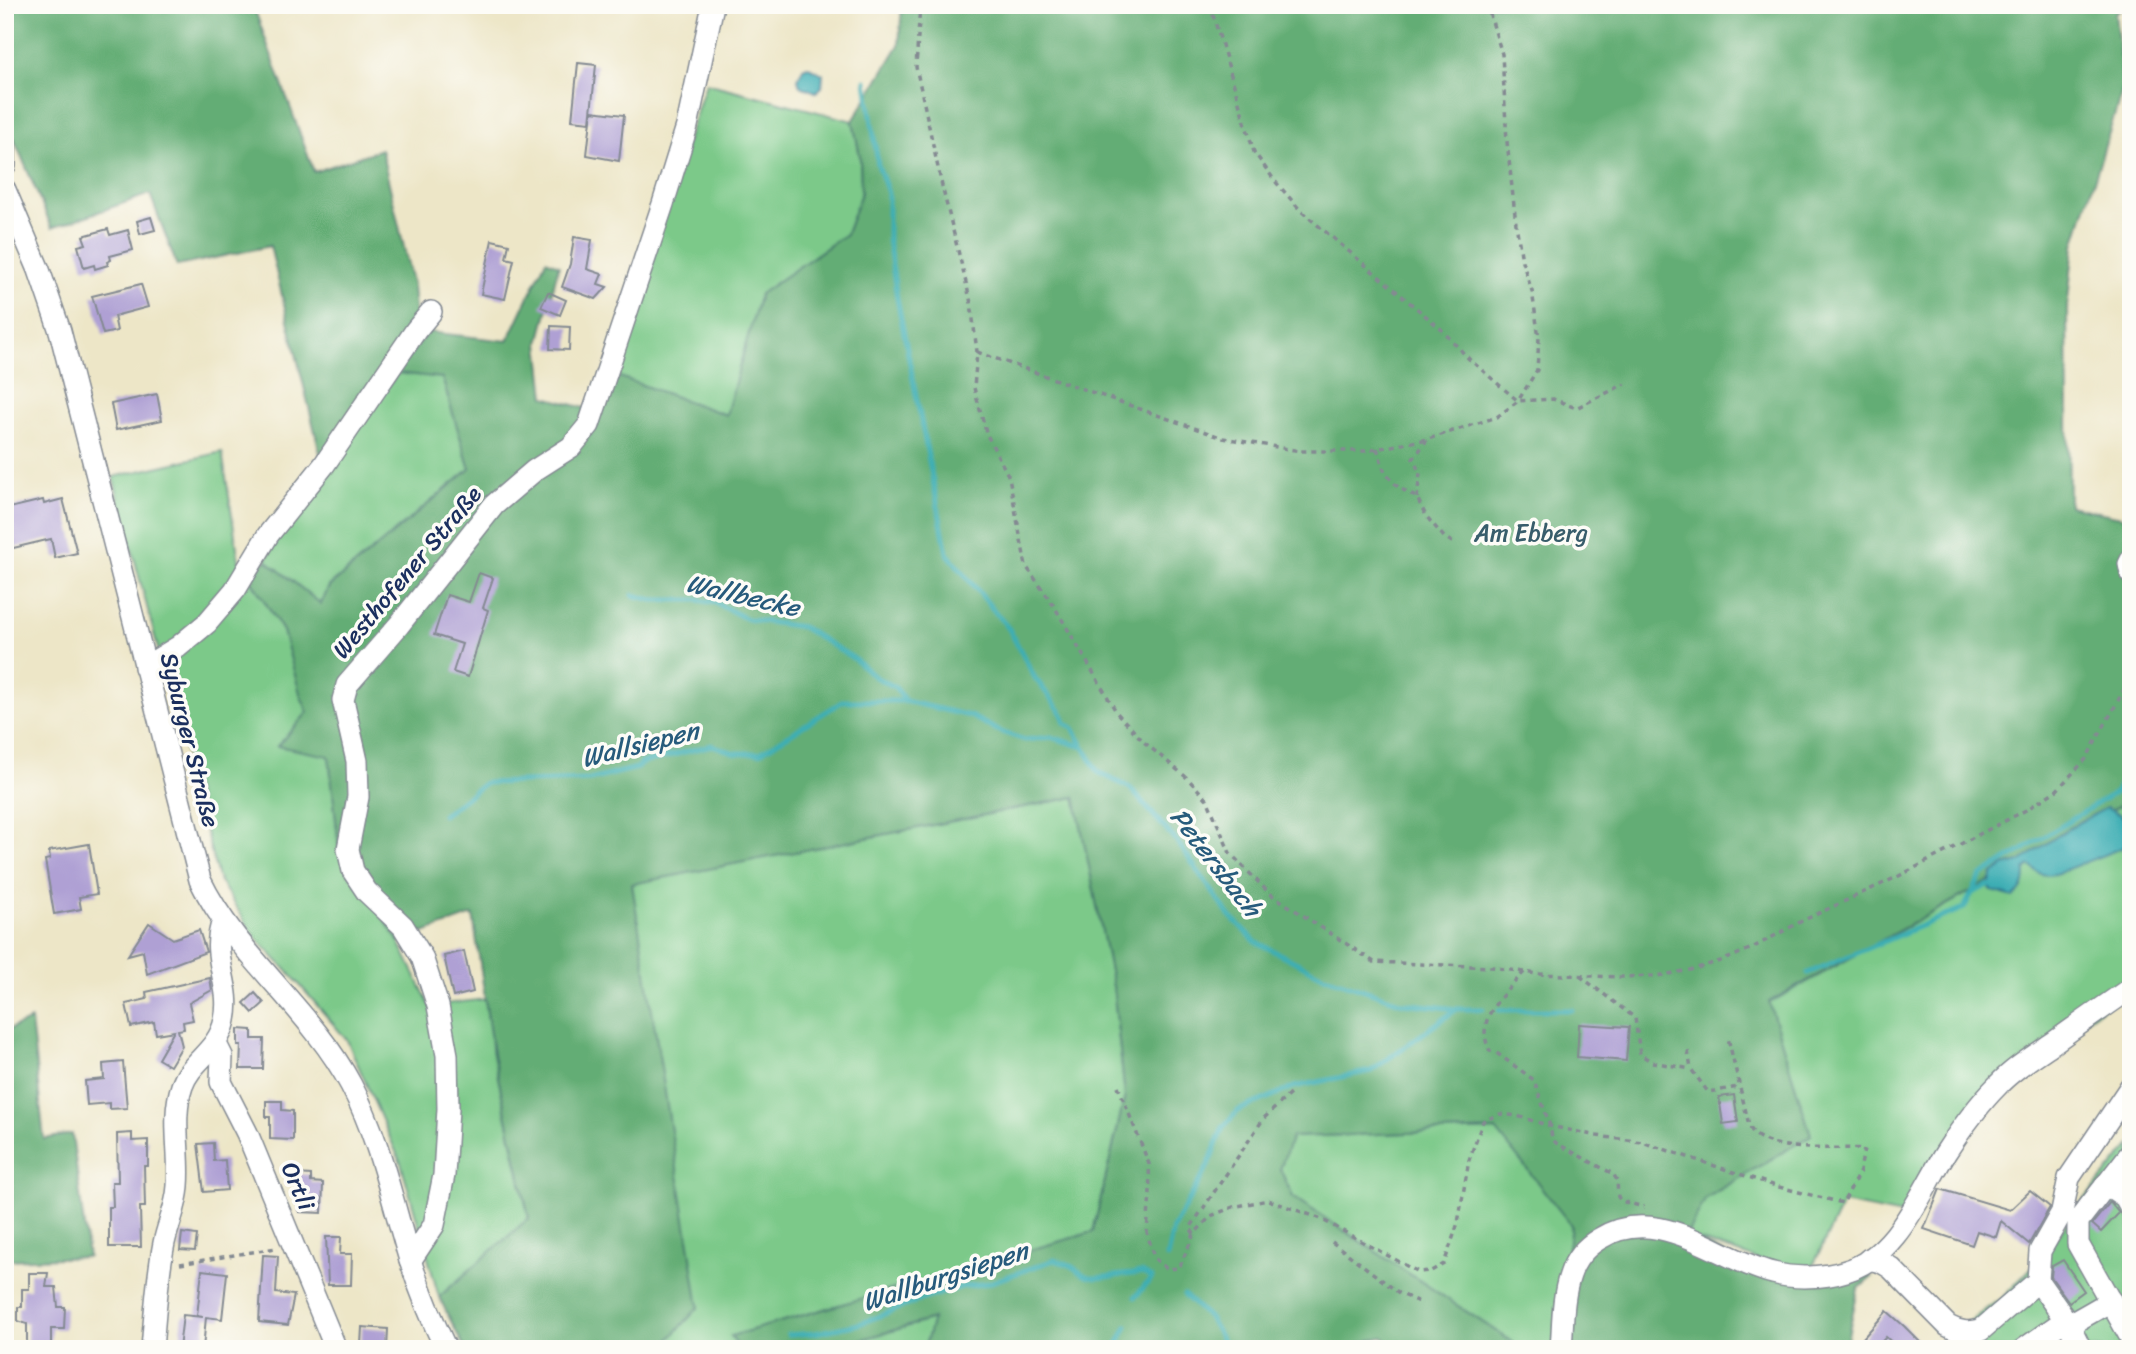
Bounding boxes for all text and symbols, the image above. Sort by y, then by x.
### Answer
street label: Westhofener Straße [321,475,493,668]
park label: Am Ebberg [1473,512,1588,554]
water label: Wallbecke [682,560,806,631]
street label: Syburger Straße [148,648,232,832]
water label: Wallsiepen [577,707,706,781]
water label: Petersbach [1158,797,1275,929]
street label: Ortli [269,1155,328,1218]
water label: Wallburgsiepen [856,1227,1037,1324]

